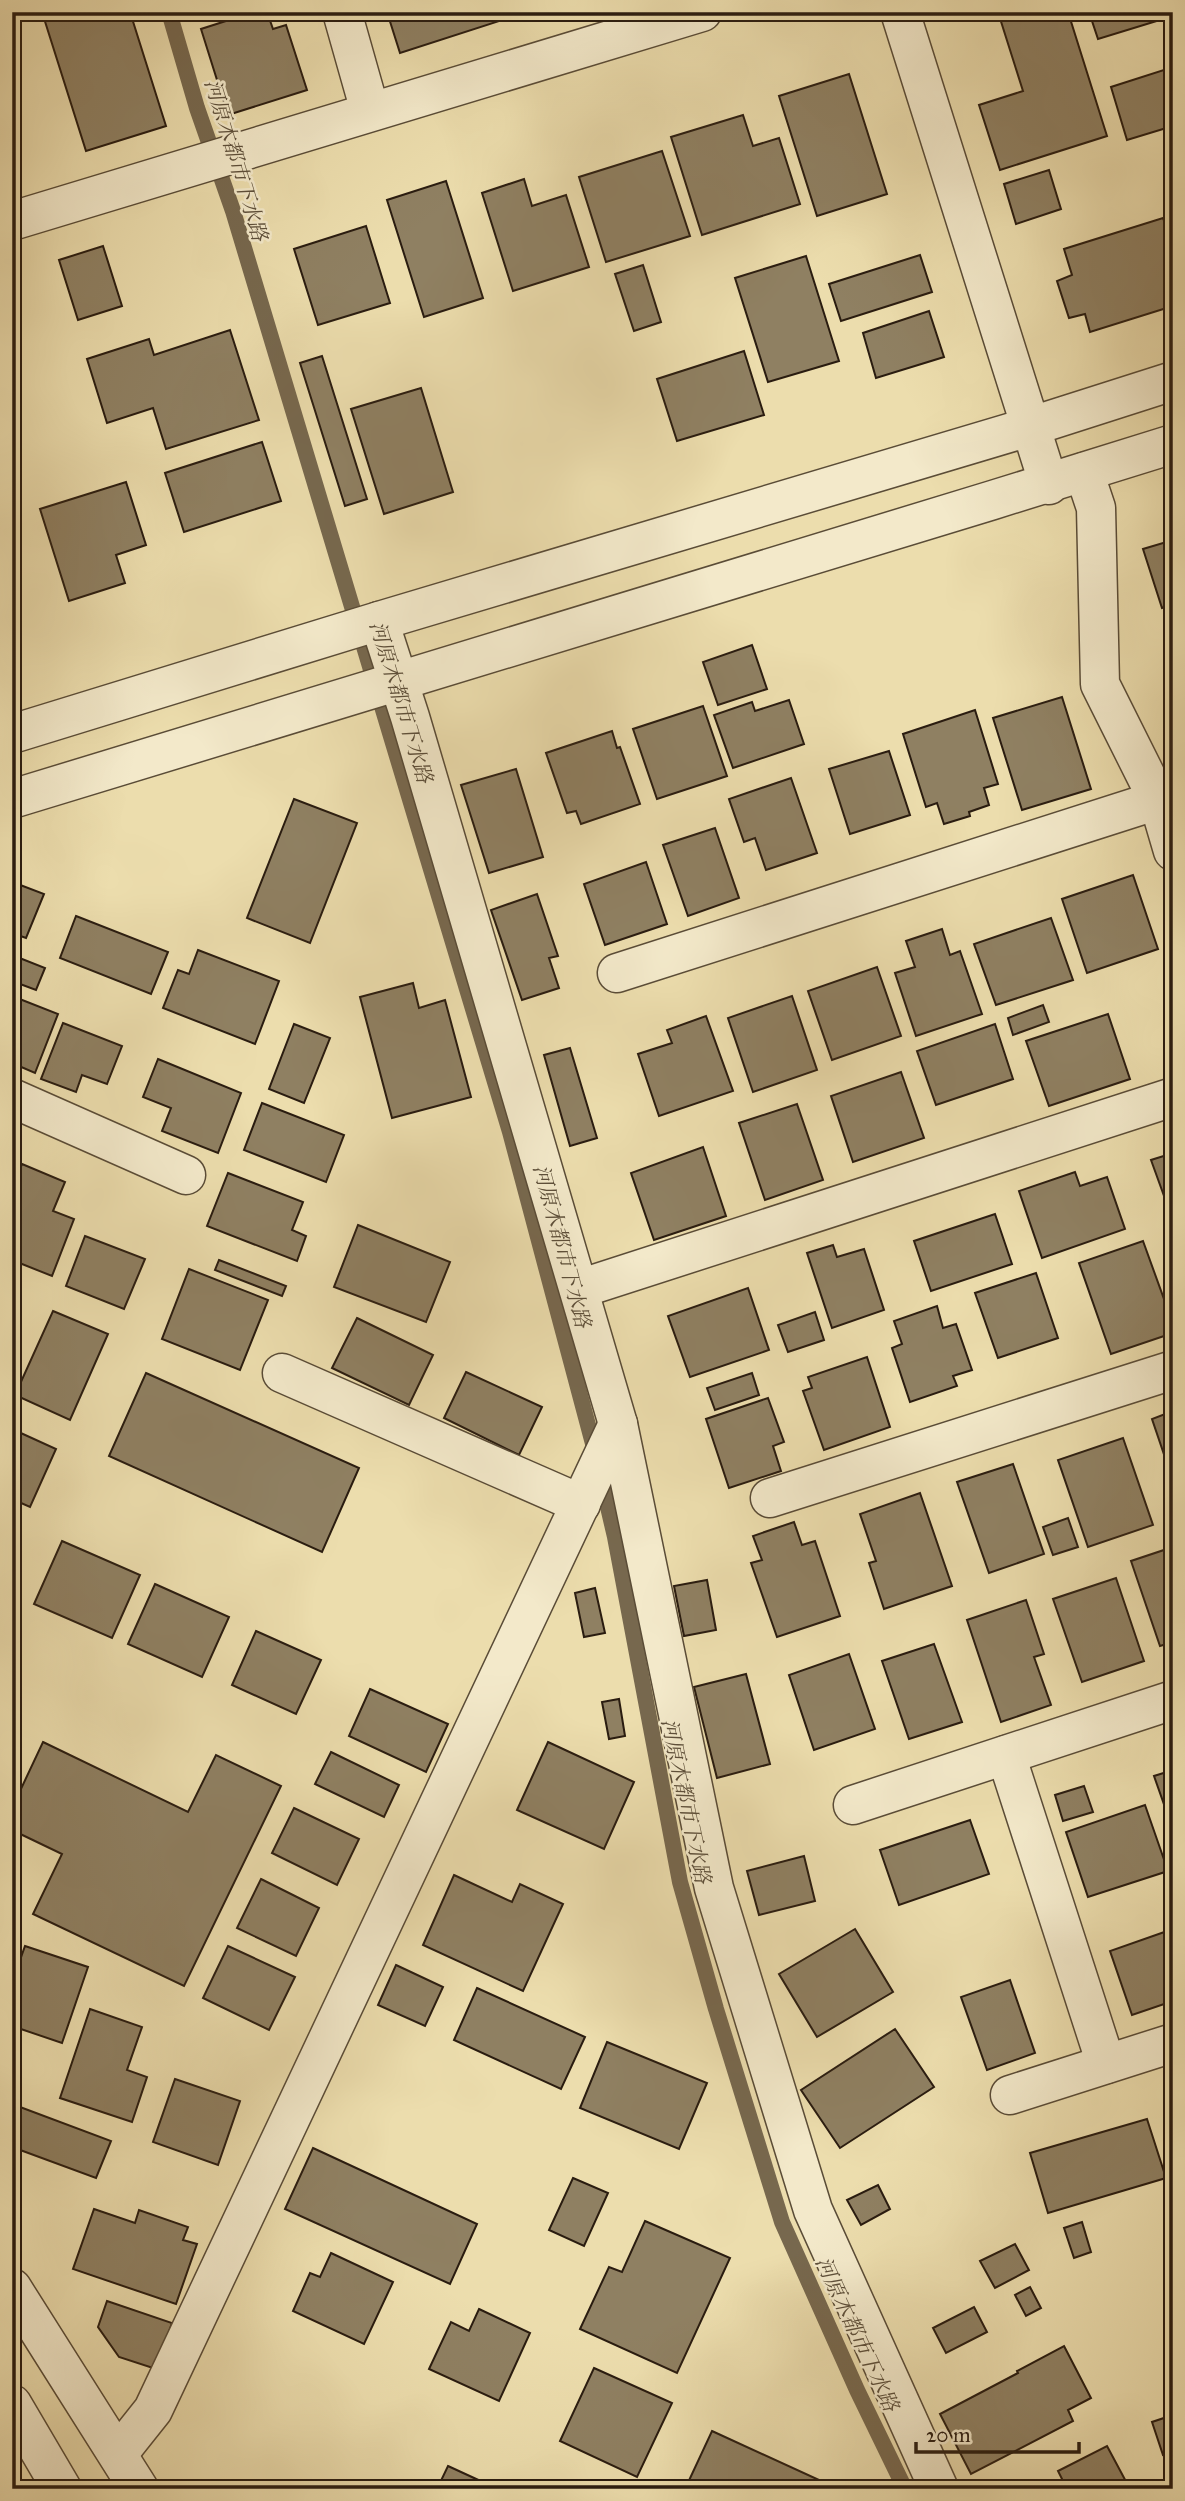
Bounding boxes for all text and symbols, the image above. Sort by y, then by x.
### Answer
water label: 河原木都市下水路 [199,76,274,246]
water label: 河原木都市下水路 [364,618,439,788]
water label: 河原木都市下水路 [528,1161,597,1332]
water label: 河原木都市下水路 [656,1716,717,1888]
water label: 河原木都市下水路 [810,2252,905,2417]
scale bar [916,2410,1078,2454]
text: 20 m [926,2422,971,2448]

